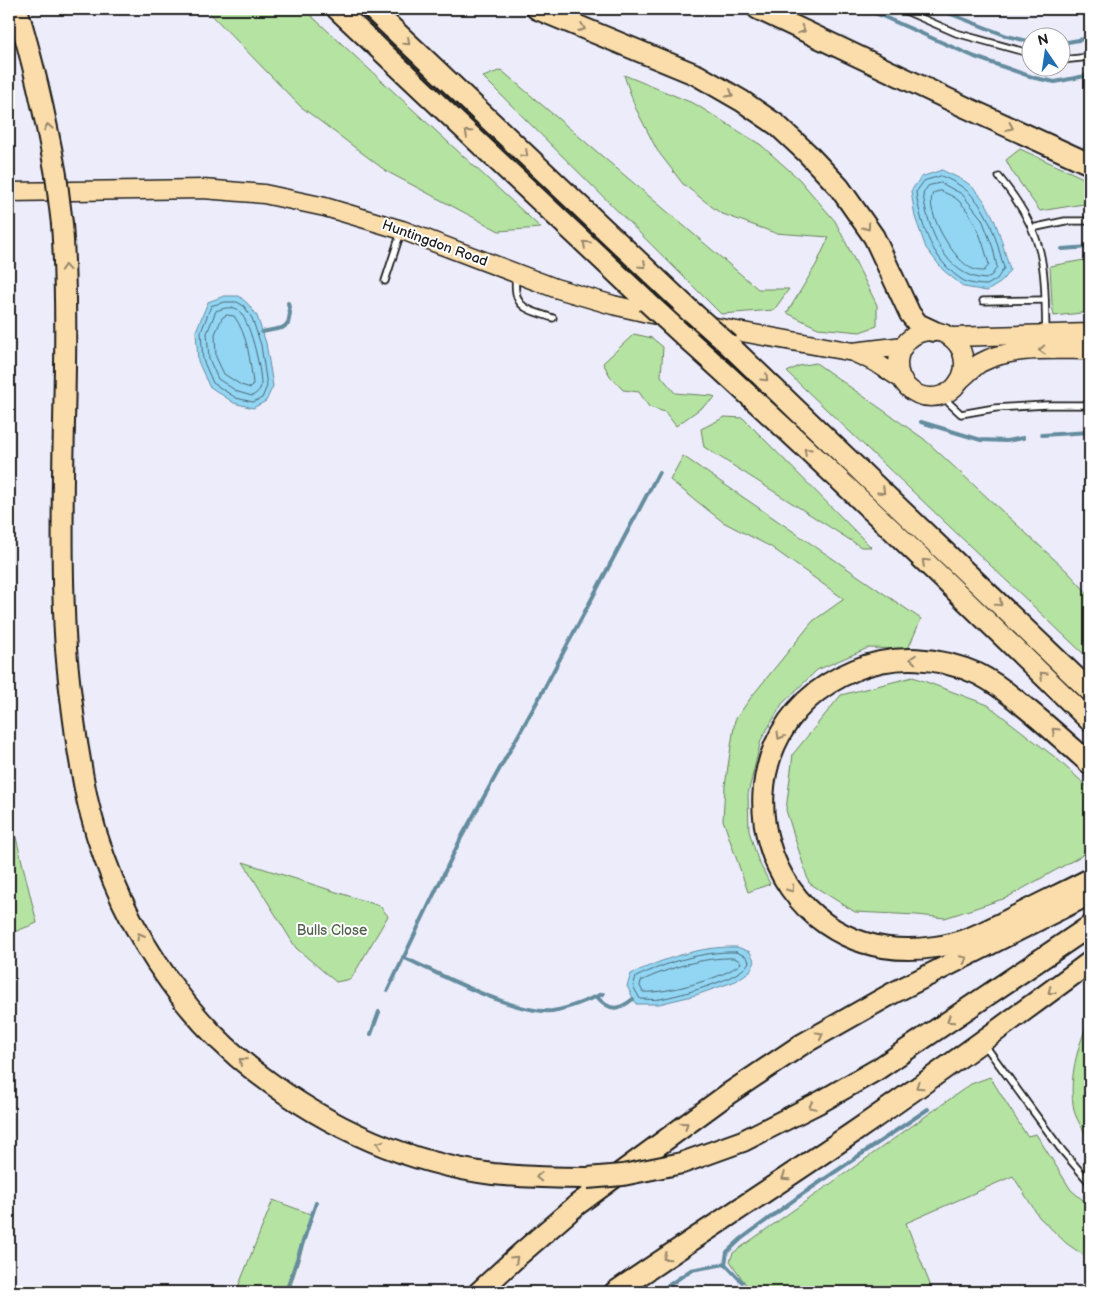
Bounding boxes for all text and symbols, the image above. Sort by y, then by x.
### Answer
one-way arrow [577,23,585,33]
one-way arrow [797,23,806,33]
north arrow [1022,28,1072,78]
text: N [1036,30,1050,49]
one-way arrow [402,36,411,45]
one-way arrow [724,88,733,98]
one-way arrow [1005,121,1014,132]
one-way arrow [43,123,53,132]
one-way arrow [465,130,474,139]
one-way arrow [520,148,529,157]
street label: Huntingdon Road [380,216,490,270]
one-way arrow [861,221,870,231]
one-way arrow [583,241,592,250]
one-way arrow [638,259,647,268]
one-way arrow [60,264,71,272]
one-way arrow [1037,345,1045,356]
one-way arrow [759,372,768,381]
one-way arrow [804,448,813,457]
one-way arrow [876,485,885,494]
one-way arrow [922,559,931,568]
one-way arrow [993,597,1002,606]
one-way arrow [909,653,917,664]
one-way arrow [1039,672,1048,681]
one-way arrow [1051,728,1060,737]
one-way arrow [777,731,787,740]
one-way arrow [785,884,794,893]
park label: Bulls Close [297,922,367,939]
one-way arrow [136,932,146,941]
one-way arrow [959,955,968,965]
one-way arrow [1047,985,1057,994]
one-way arrow [947,1014,956,1023]
one-way arrow [815,1031,824,1041]
one-way arrow [239,1058,248,1067]
one-way arrow [916,1080,925,1089]
one-way arrow [808,1100,817,1110]
one-way arrow [679,1122,689,1131]
one-way arrow [377,1140,385,1150]
one-way arrow [781,1171,790,1181]
one-way arrow [534,1172,542,1183]
one-way arrow [662,1251,672,1260]
one-way arrow [509,1256,518,1265]

